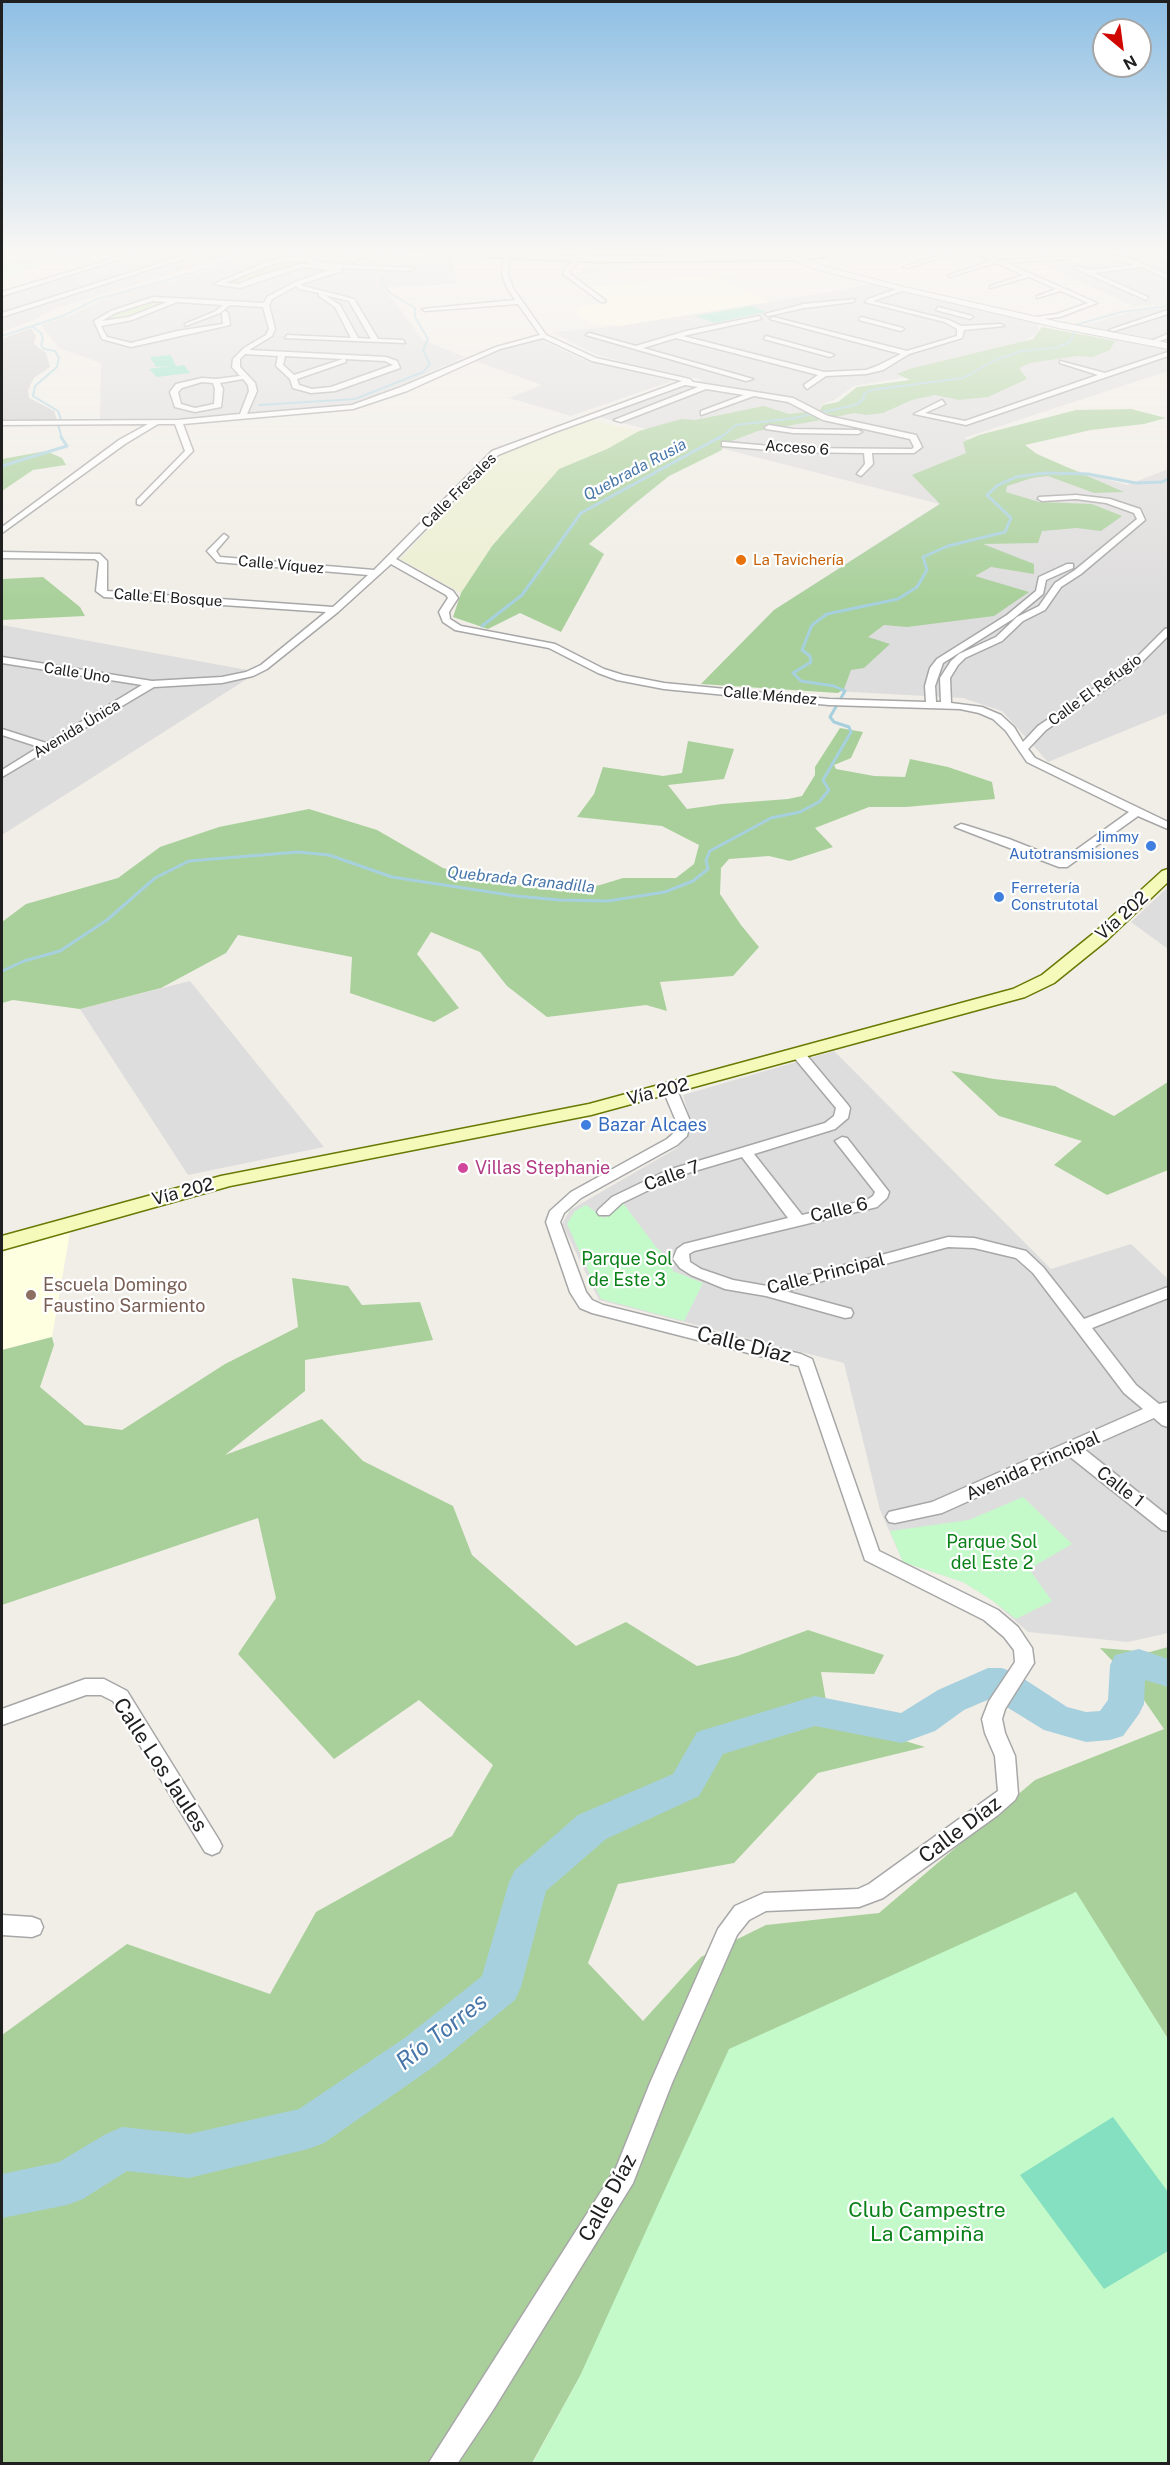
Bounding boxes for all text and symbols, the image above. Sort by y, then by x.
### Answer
north arrow [1092,18,1152,78]
text: N [1120,51,1140,74]
water label: Quebrada Rusia [580,435,690,505]
street label: Acceso 6 [764,437,830,459]
street label: Calle Fresales [418,450,500,532]
place label: La Tavichería [753,551,844,569]
street label: Calle Víquez [237,552,325,578]
marker: La Tavichería [734,553,748,567]
street label: Calle El Bosque [113,585,223,611]
street label: Calle El Refugio [1045,650,1145,730]
street label: Calle Uno [43,659,111,687]
street label: Calle Méndez [722,683,818,709]
street label: Avenida Única [30,696,124,762]
place label: Jimmy Autotransmisiones [1009,828,1139,863]
marker: Jimmy Autotransmisiones [1144,839,1158,853]
water label: Quebrada Granadilla [446,863,596,897]
place label: Ferretería Construtotal [1011,879,1099,914]
street label: Vía 202 [1091,887,1153,945]
marker: Ferretería Construtotal [992,890,1006,904]
street label: Vía 202 [625,1074,691,1110]
place label: Bazar Alcaes [598,1114,707,1136]
marker: Bazar Alcaes [579,1118,593,1132]
street label: Calle 7 [641,1156,703,1196]
place label: Villas Stephanie [475,1157,610,1179]
marker: Villas Stephanie [456,1161,470,1175]
street label: Vía 202 [150,1173,216,1211]
street label: Calle 6 [808,1193,870,1227]
park label: Parque Sol de Este 3 [581,1248,673,1290]
street label: Calle Principal [765,1249,887,1299]
place label: Escuela Domingo Faustino Sarmiento [43,1274,205,1316]
marker: Escuela Domingo Faustino Sarmiento [24,1288,38,1302]
street label: Calle Díaz [694,1321,794,1369]
street label: Avenida Principal [963,1427,1103,1505]
street label: Calle 1 [1092,1462,1148,1512]
park label: Parque Sol del Este 2 [946,1531,1038,1574]
street label: Calle Los Jaules [107,1693,213,1837]
street label: Calle Díaz [914,1791,1006,1869]
water label: Río Torres [391,1987,493,2077]
street label: Calle Díaz [574,2150,642,2246]
park label: Club Campestre La Campiña [848,2198,1006,2248]

